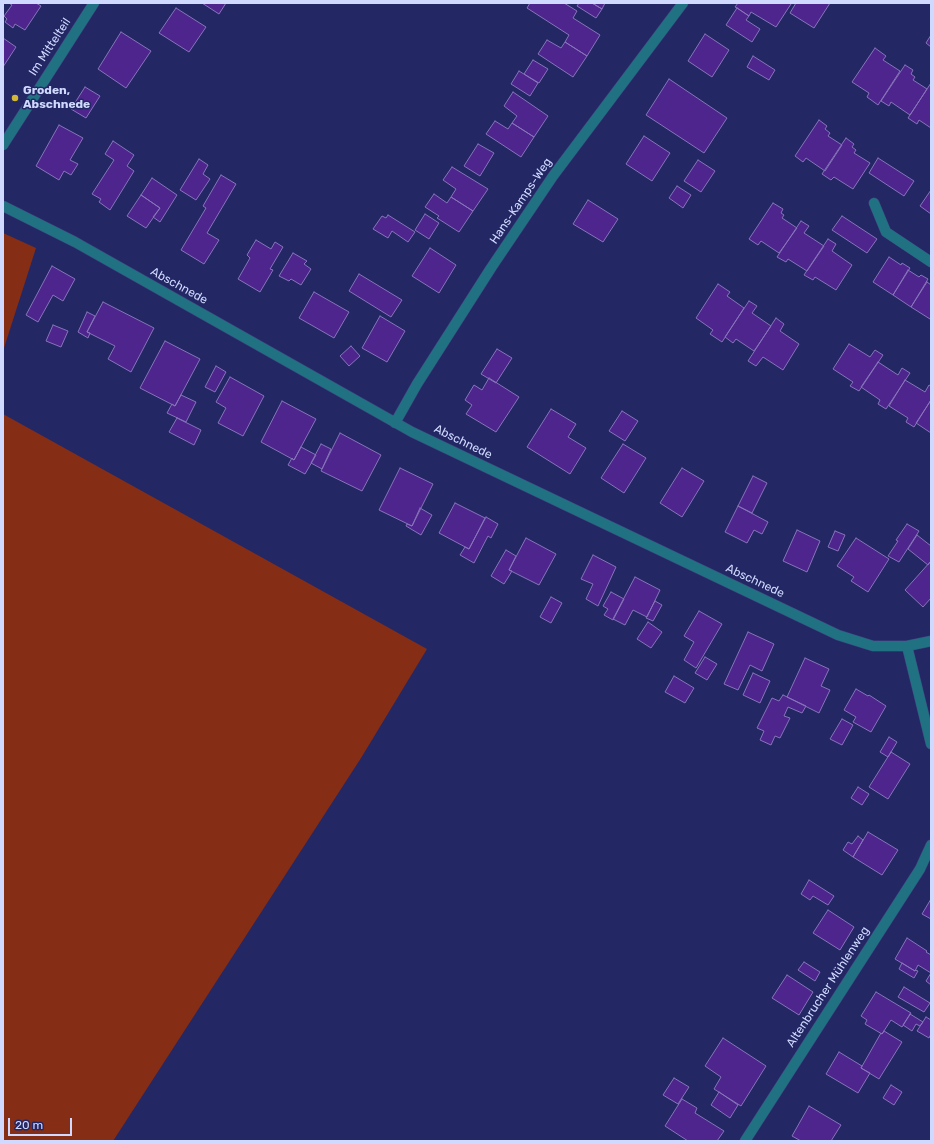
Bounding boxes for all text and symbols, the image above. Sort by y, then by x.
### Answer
street label: Im Mittelteil [26,16,74,78]
place label: Groden, Abschnede [23,84,90,112]
marker: Groden, Abschnede [10,93,20,103]
street label: Hans-Kamps-Weg [487,155,555,247]
street label: Abschnede [148,264,210,308]
street label: Abschnede [431,422,495,462]
street label: Abschnede [723,561,787,601]
street label: Altenbrucher Mühlenweg [784,924,872,1050]
scale bar [10,1110,74,1136]
text: 20 m [15,1118,43,1132]

